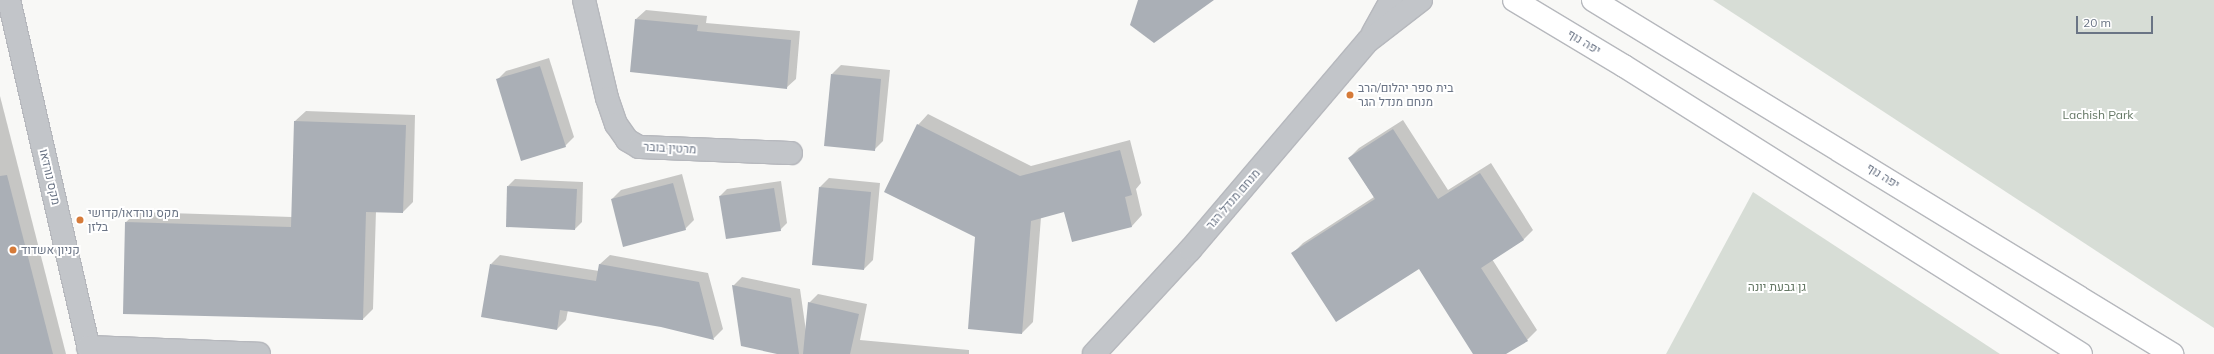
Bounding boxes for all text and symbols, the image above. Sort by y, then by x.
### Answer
scale bar [2078,8,2155,34]
text: 20 m [2083,15,2111,30]
street label: יפה נוף [1565,26,1603,58]
place label: בית ספר יהלום/הרב מנחם מנדל הגר [1358,81,1453,109]
marker: בית ספר יהלום/הרב מנחם מנדל הגר [1345,90,1355,100]
park label: Lachish Park [2063,108,2133,122]
street label: מרטין בובר [643,139,697,157]
street label: מקס נורדאו [37,148,63,206]
street label: יפה נוף [1864,160,1902,192]
street label: מנחם מנדל הגר [1203,166,1263,232]
place label: מקס נורדאו/קדושי בלזן [88,206,179,234]
marker: מקס נורדאו/קדושי בלזן [75,215,85,225]
place label: קניון אשדוד [21,243,80,257]
marker: קניון אשדוד [8,245,18,255]
park label: גן גבעת יונה [1748,280,1806,294]

